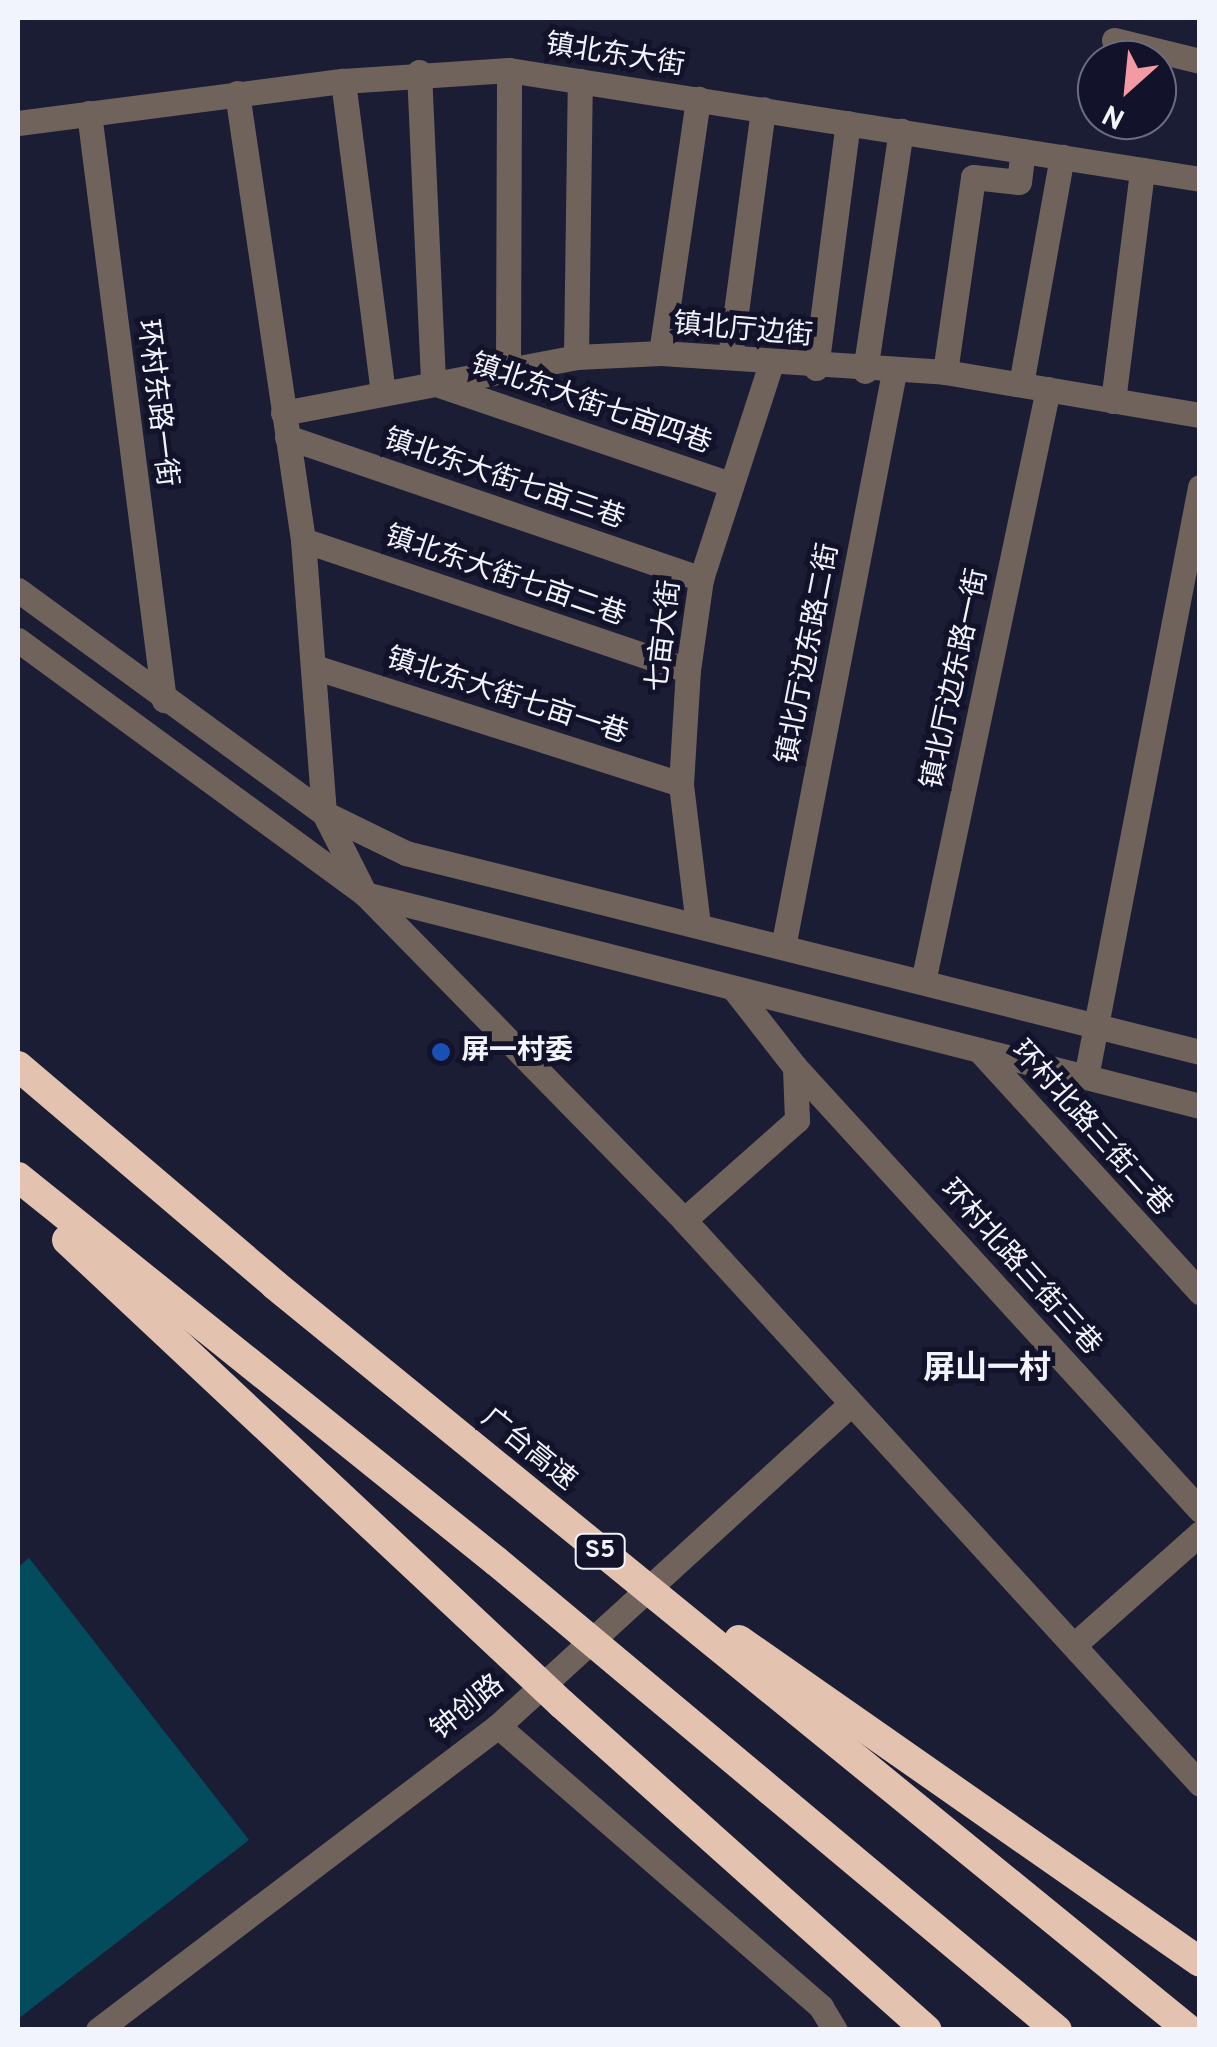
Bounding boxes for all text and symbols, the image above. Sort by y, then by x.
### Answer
street label: 镇北东大街 [543,28,687,84]
north arrow [1077,40,1177,140]
text: N [1097,94,1131,136]
street label: 镇北厅边街 [672,308,814,354]
street label: 环村东路一街 [129,318,183,488]
street label: 镇北东大街七亩四巷 [466,348,716,462]
street label: 镇北东大街七亩三巷 [379,423,629,537]
street label: 镇北东大街七亩二巷 [380,520,630,634]
street label: 镇北厅边东路二街 [771,541,847,767]
street label: 镇北厅边东路一街 [916,566,996,792]
street label: 七亩大街 [642,578,688,694]
street label: 镇北东大街七亩一巷 [382,642,632,752]
place label: 屏一村委 [461,1035,573,1069]
street label: 环村北路三街二巷 [1004,1035,1178,1223]
marker: 屏一村委 [430,1041,452,1063]
street label: 环村北路三街三巷 [933,1174,1107,1362]
district label: 屏山一村 [923,1351,1051,1389]
street label: 广台高速 [474,1402,582,1498]
road number: S5 [572,1531,628,1571]
street label: 钟创路 [425,1669,511,1747]

